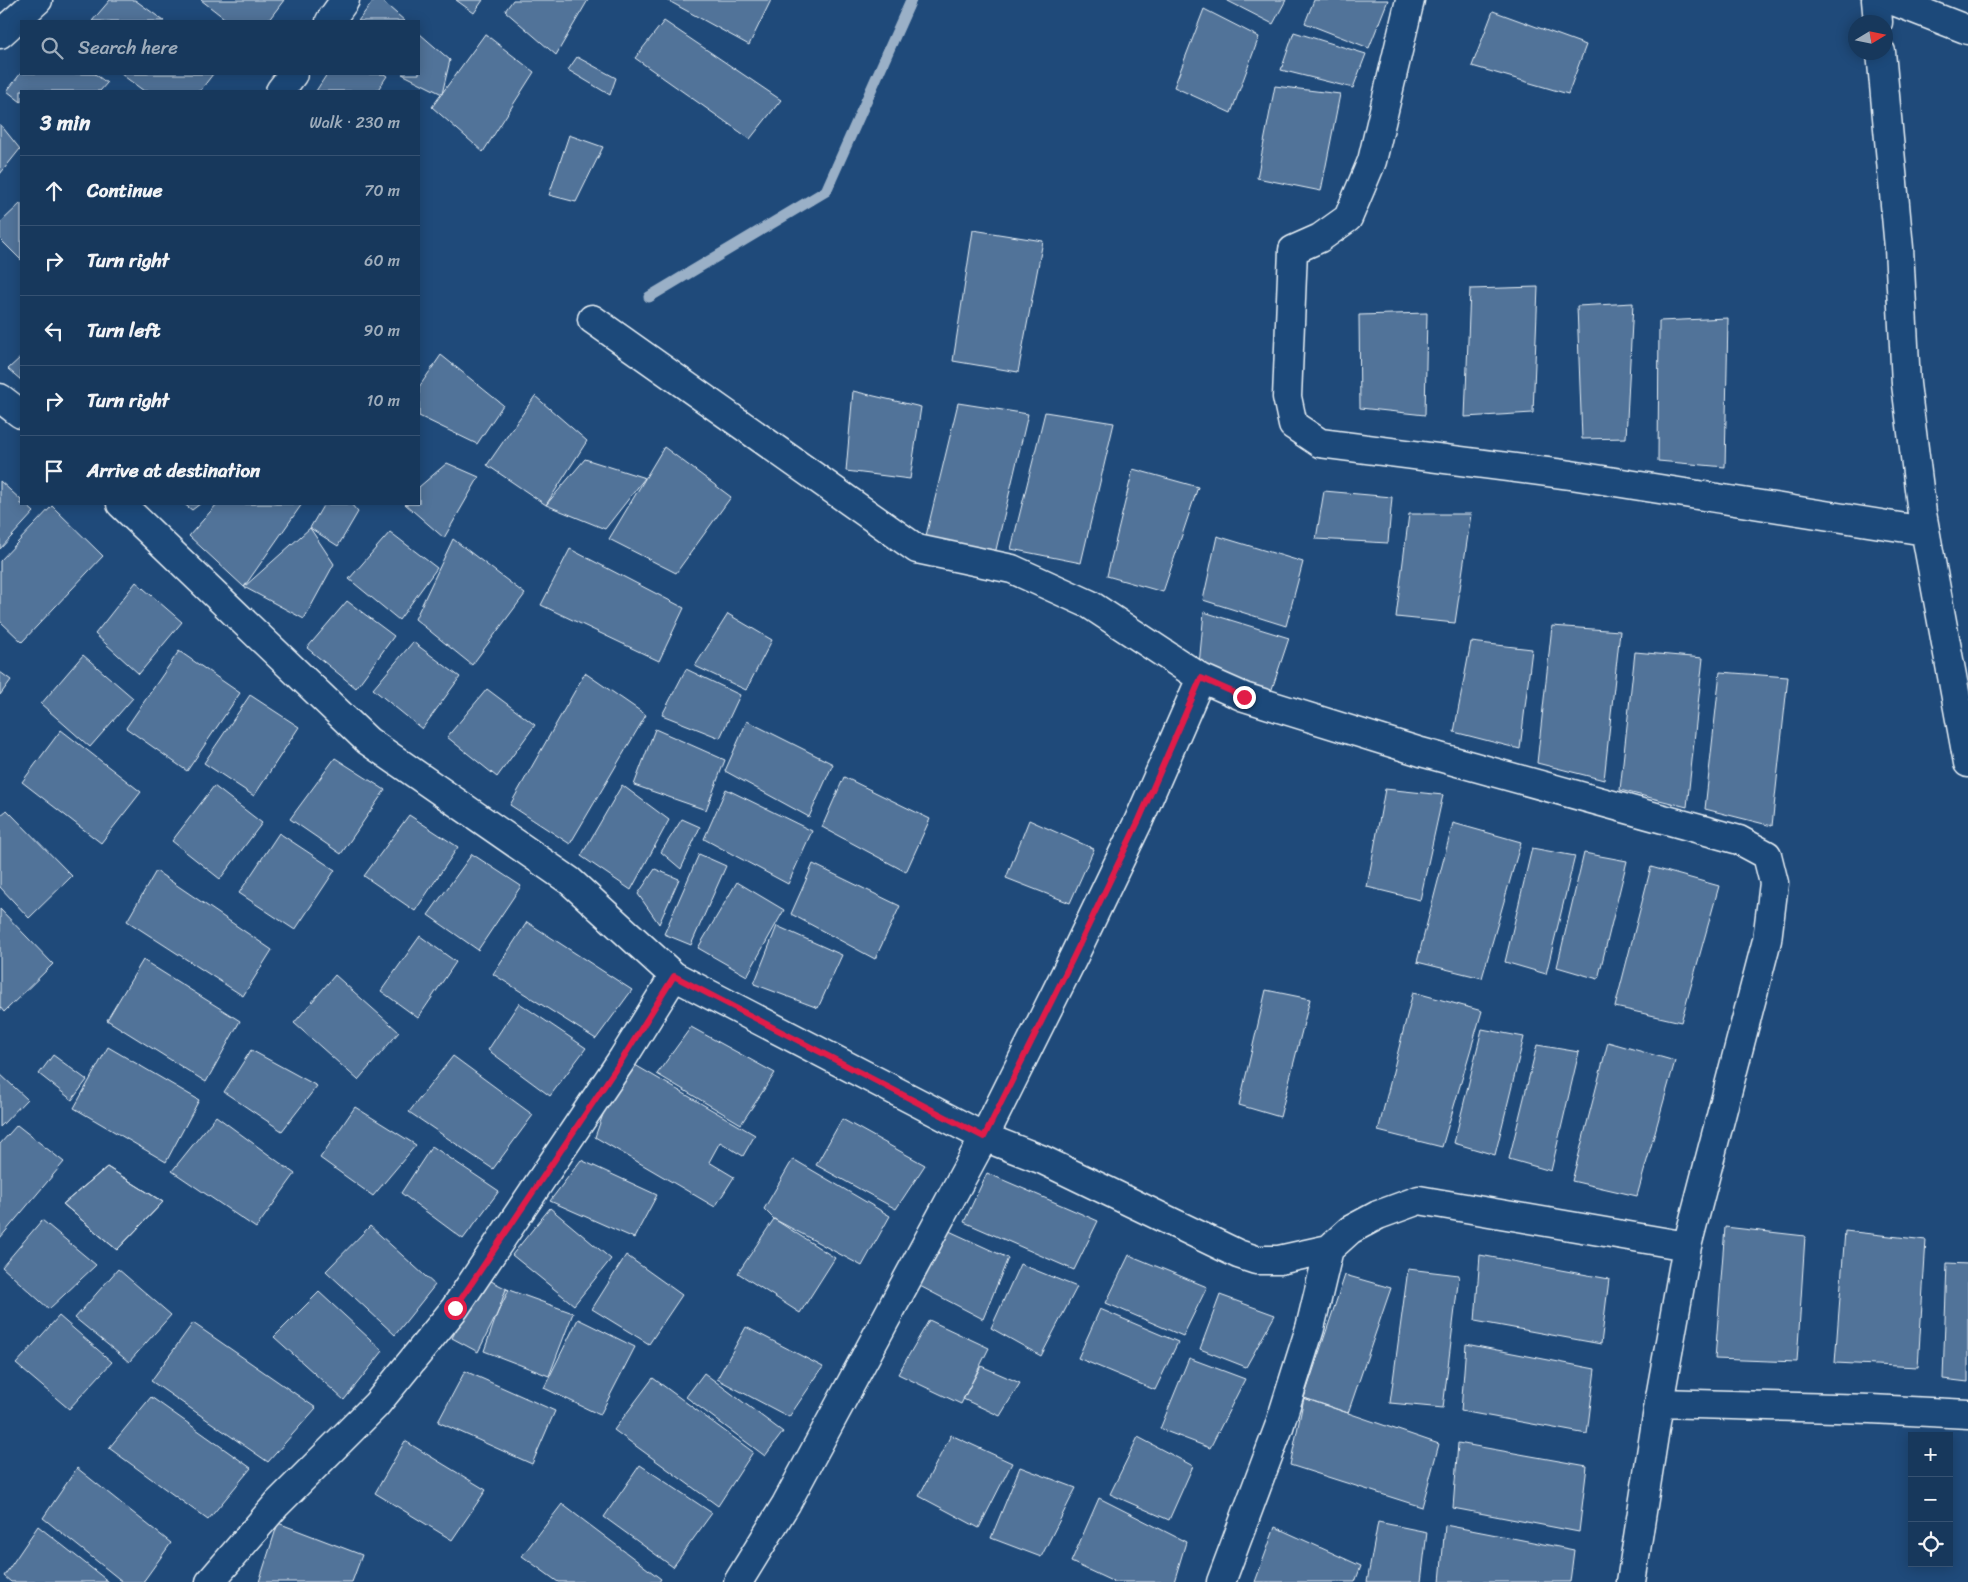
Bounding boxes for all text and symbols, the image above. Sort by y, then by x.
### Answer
north arrow [1848,15,1893,60]
search box [20,20,420,75]
text: Search here [78,31,178,64]
icon: search [38,34,66,62]
text: 3 min [40,104,90,142]
text: Walk · 230 m [309,108,400,137]
text: Continue [87,174,163,207]
text: 70 m [364,176,400,205]
icon: ahead [40,177,68,205]
text: Turn right [87,244,169,277]
text: 60 m [364,246,400,275]
icon: right [40,247,68,275]
text: Turn left [87,314,160,347]
text: 90 m [364,316,400,345]
icon: left [40,317,68,345]
text: Turn right [87,384,169,417]
text: 10 m [367,386,400,415]
icon: right [40,387,68,415]
text: Arrive at destination [87,454,260,487]
icon: arrive [40,457,68,485]
route end [1233,686,1256,709]
route start [444,1297,467,1320]
map controls [1908,1432,1953,1567]
button: + [1908,1432,1953,1477]
button: − [1908,1477,1953,1522]
button: locate [1908,1522,1953,1567]

